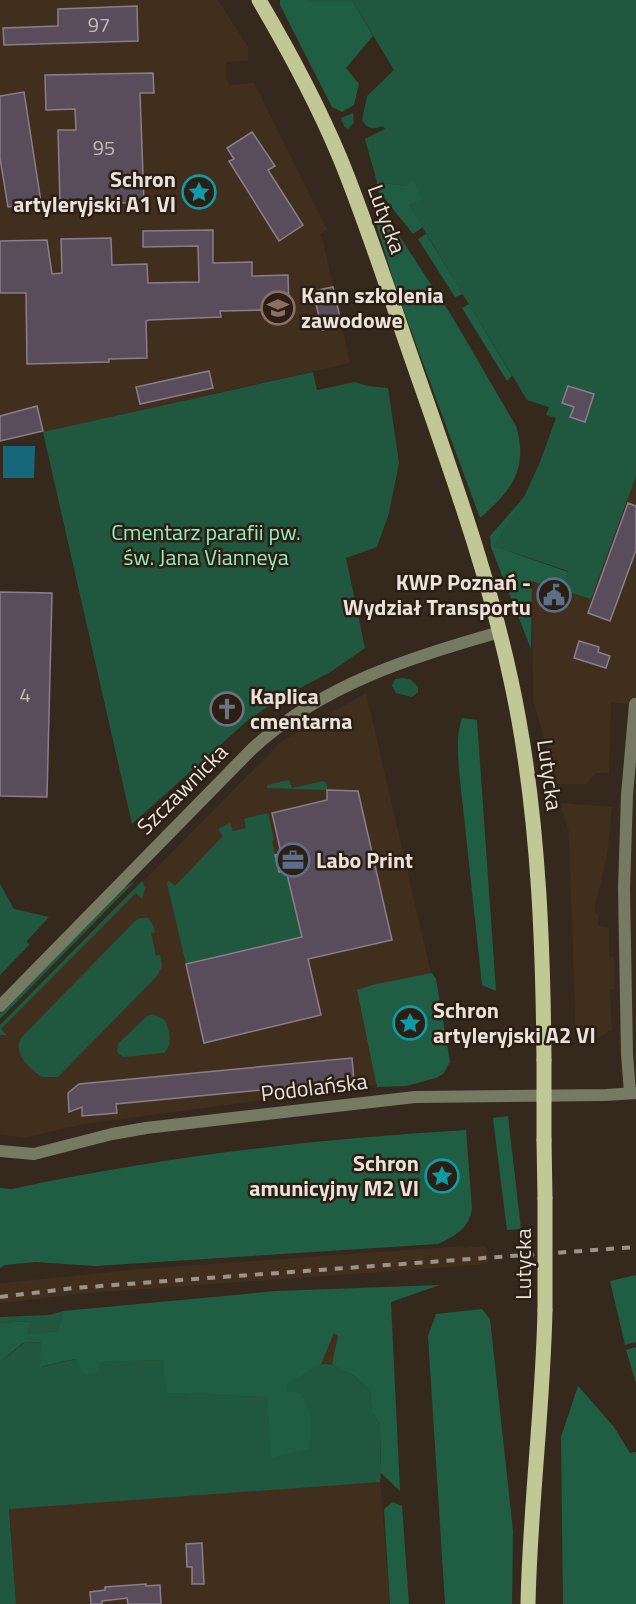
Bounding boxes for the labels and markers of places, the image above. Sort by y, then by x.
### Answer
place label: Schron artyleryjski A1 VI [13,162,176,221]
place icon: Schron artyleryjski A1 VI [181,174,217,210]
place label: Kann szkolenia zawodowe [301,278,444,337]
school or university icon: Kann szkolenia zawodowe [260,290,296,326]
place label: KWP Poznań - Wydział Transportu [343,565,531,624]
public building icon: KWP Poznań - Wydział Transportu [536,577,572,613]
place label: Kaplica cmentarna [250,679,353,738]
church icon: Kaplica cmentarna [209,691,245,727]
office icon: Labo Print [275,842,311,878]
place label: Labo Print [316,843,413,877]
place label: Schron artyleryjski A2 VI [433,993,596,1052]
place icon: Schron artyleryjski A2 VI [392,1005,428,1041]
place label: Schron amunicyjny M2 VI [249,1146,419,1205]
place icon: Schron amunicyjny M2 VI [424,1158,460,1194]

